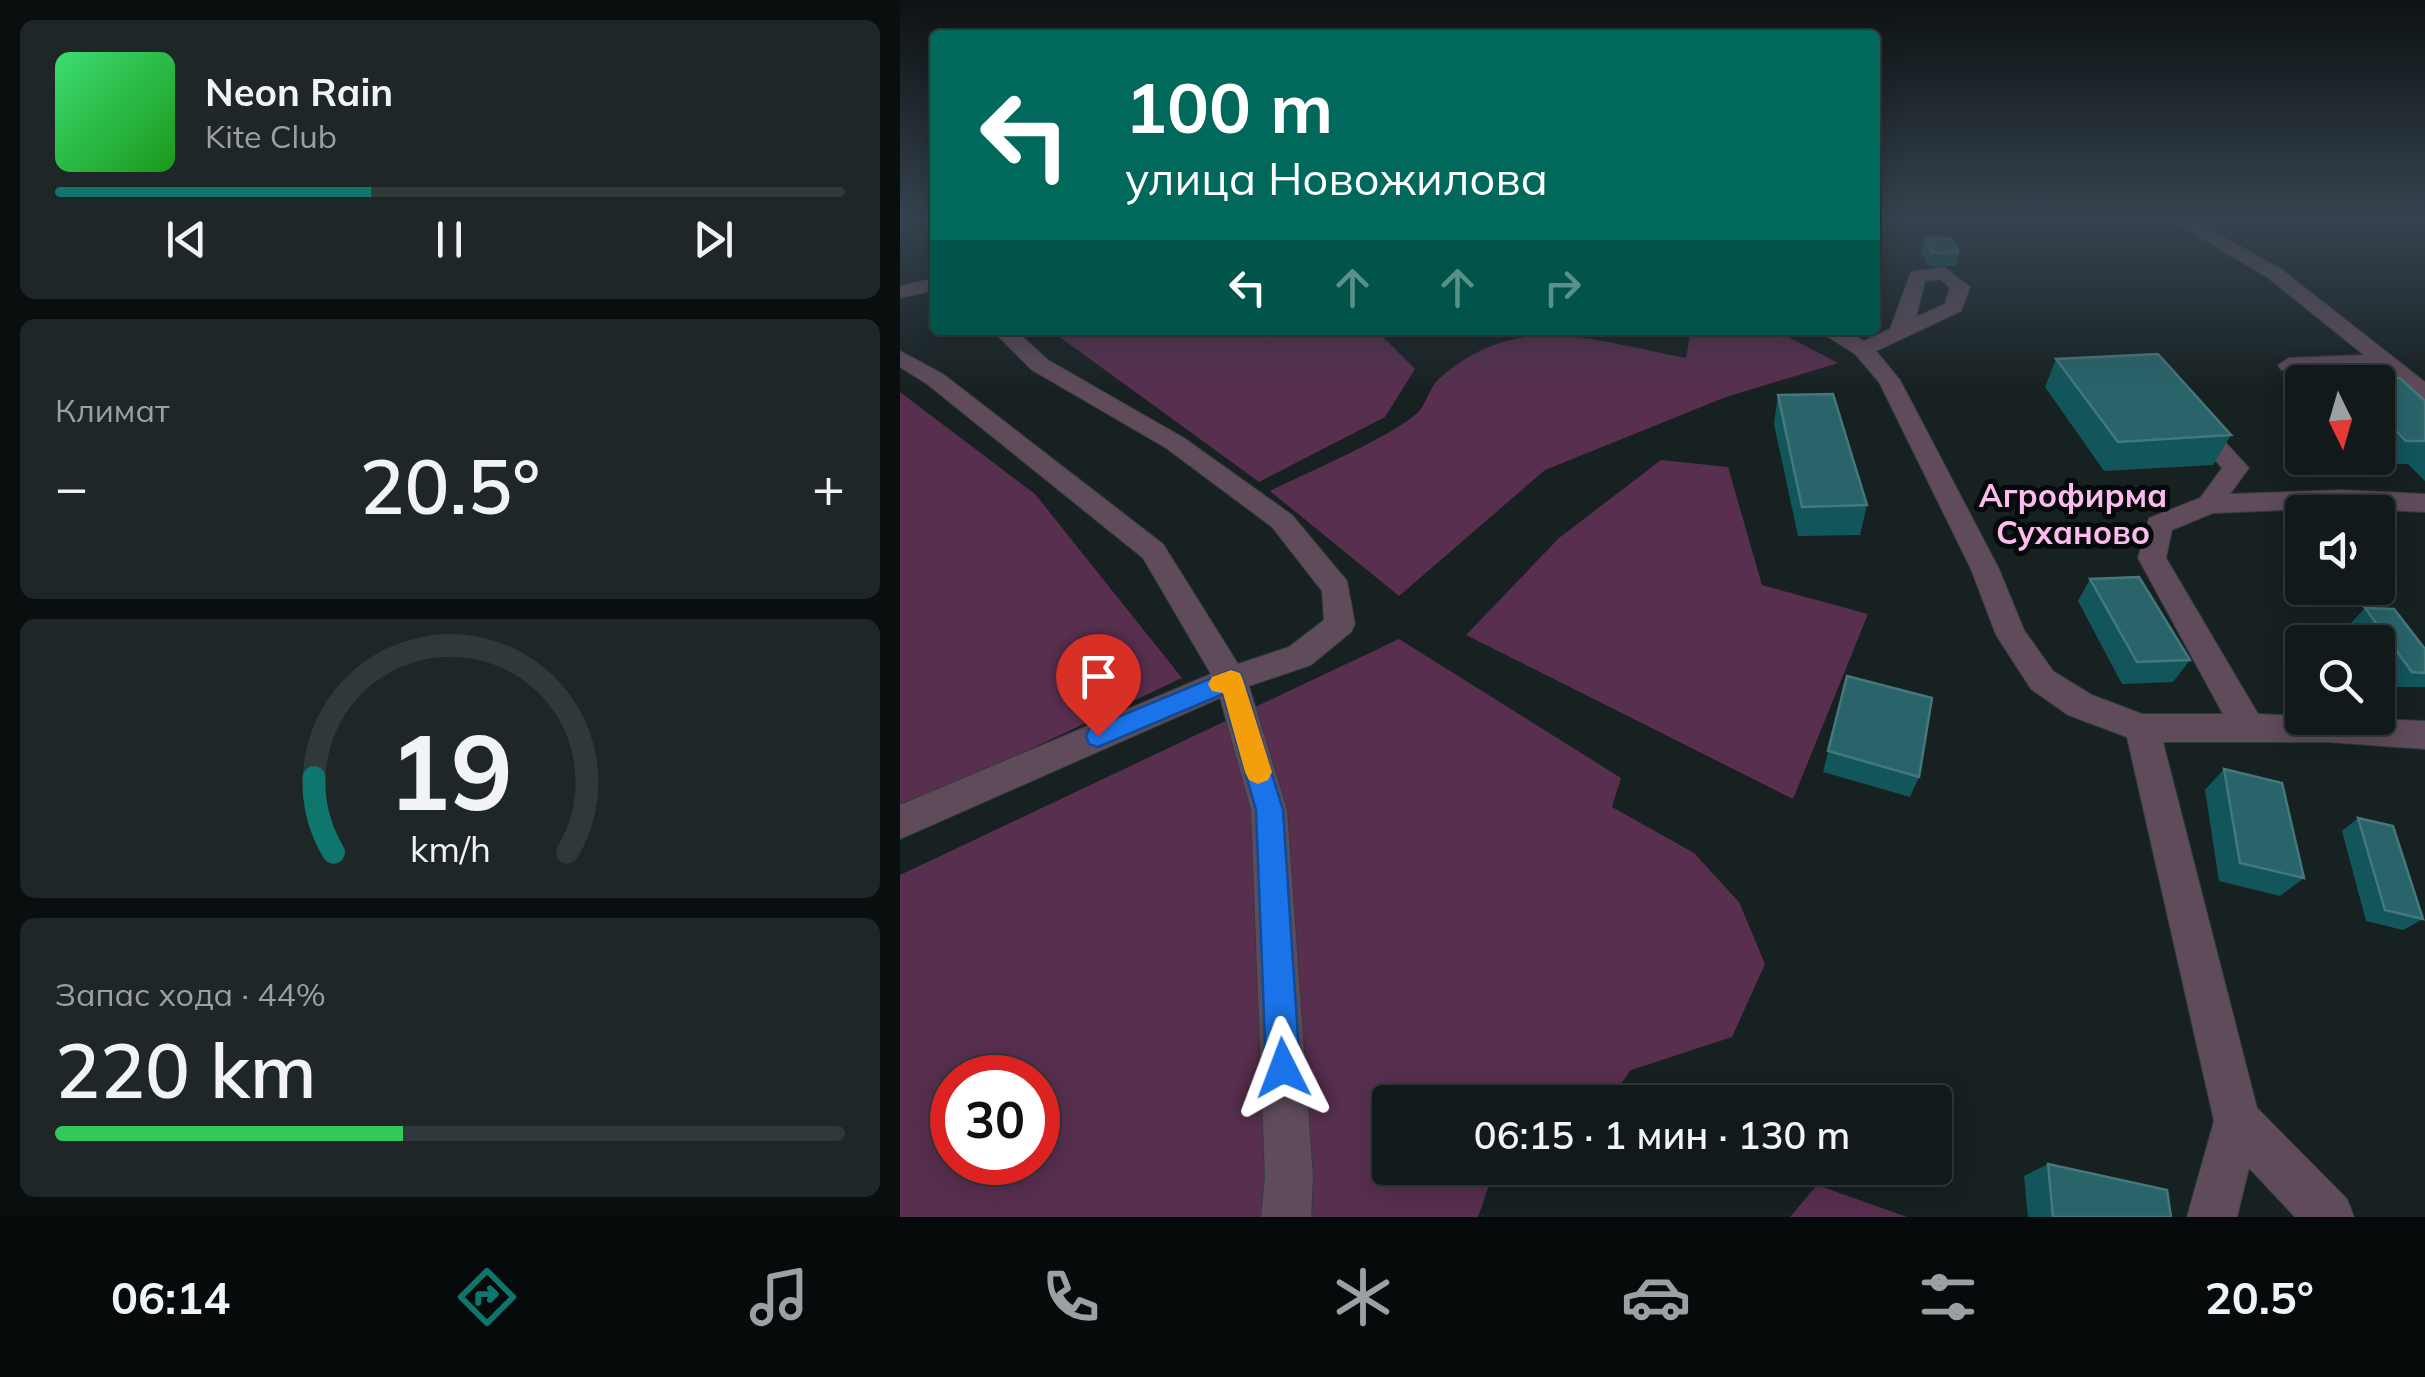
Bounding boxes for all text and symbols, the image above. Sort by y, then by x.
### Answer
text: 100 m [1125,63,1333,151]
text: Neon Rain [205,68,393,116]
icon: left [960,70,1090,200]
text: Kite Club [205,116,337,156]
text: улица Новожилова [1125,150,1548,206]
icon: previous [159,212,214,267]
icon: pause [422,212,477,267]
icon: next [686,212,741,267]
icon: left [1220,260,1275,315]
icon: ahead [1325,260,1380,315]
icon: ahead [1430,260,1485,315]
icon: right [1535,260,1590,315]
north arrow [2285,365,2395,475]
map controls [2285,365,2395,735]
text: Климат [55,390,169,430]
text: 20.5° [360,439,540,533]
text: − [55,452,88,521]
text: + [812,452,845,521]
district label: Агрофирма Суханово [1979,475,2167,552]
button: sound [2285,495,2395,605]
button: search [2285,625,2395,735]
pin [1056,634,1141,737]
icon: arrive [1071,649,1126,704]
text: 19 [388,705,512,836]
text: km/h [410,826,490,871]
text: Запас хода · 44% [55,974,326,1014]
position arrow [1231,1016,1335,1120]
text: 220 km [55,1023,317,1117]
speed limit sign: 30 [930,1055,1060,1185]
text: 06:15 · 1 мин · 130 m [1474,1111,1850,1159]
icon: directions [452,1262,522,1332]
icon: music [744,1262,814,1332]
icon: phone [1036,1262,1106,1332]
icon: climate [1328,1262,1398,1332]
icon: car [1621,1262,1691,1332]
icon: filters [1913,1262,1983,1332]
text: 06:14 [111,1269,230,1325]
text: 20.5° [2205,1269,2314,1325]

